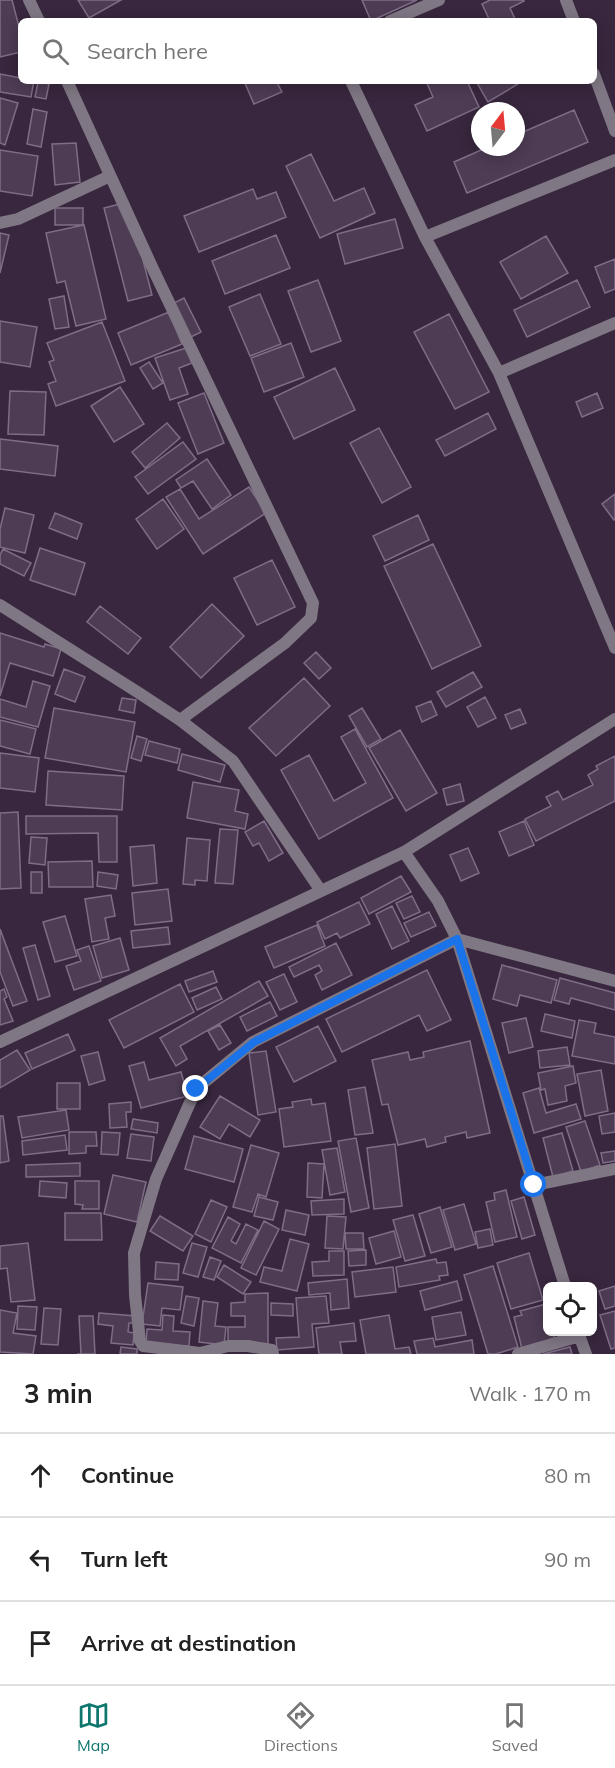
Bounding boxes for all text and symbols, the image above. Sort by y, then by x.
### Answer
search box [18,18,597,84]
icon: search [39,35,72,68]
text: Search here [87,37,208,65]
north arrow [471,102,525,156]
route end [182,1075,208,1101]
route start [520,1171,546,1197]
map controls [543,1282,597,1336]
button: locate [543,1282,597,1336]
text: 3 min [24,1377,93,1410]
text: Walk · 170 m [469,1381,591,1406]
icon: ahead [24,1459,57,1492]
text: Continue [81,1461,174,1489]
text: 80 m [544,1463,591,1488]
icon: left [24,1543,57,1576]
text: Turn left [81,1545,168,1573]
text: 90 m [544,1547,591,1572]
icon: arrive [24,1627,57,1660]
text: Arrive at destination [81,1629,296,1657]
tab: Map [77,1699,110,1755]
tab: Directions [264,1699,338,1755]
tab: Saved [492,1699,538,1755]

